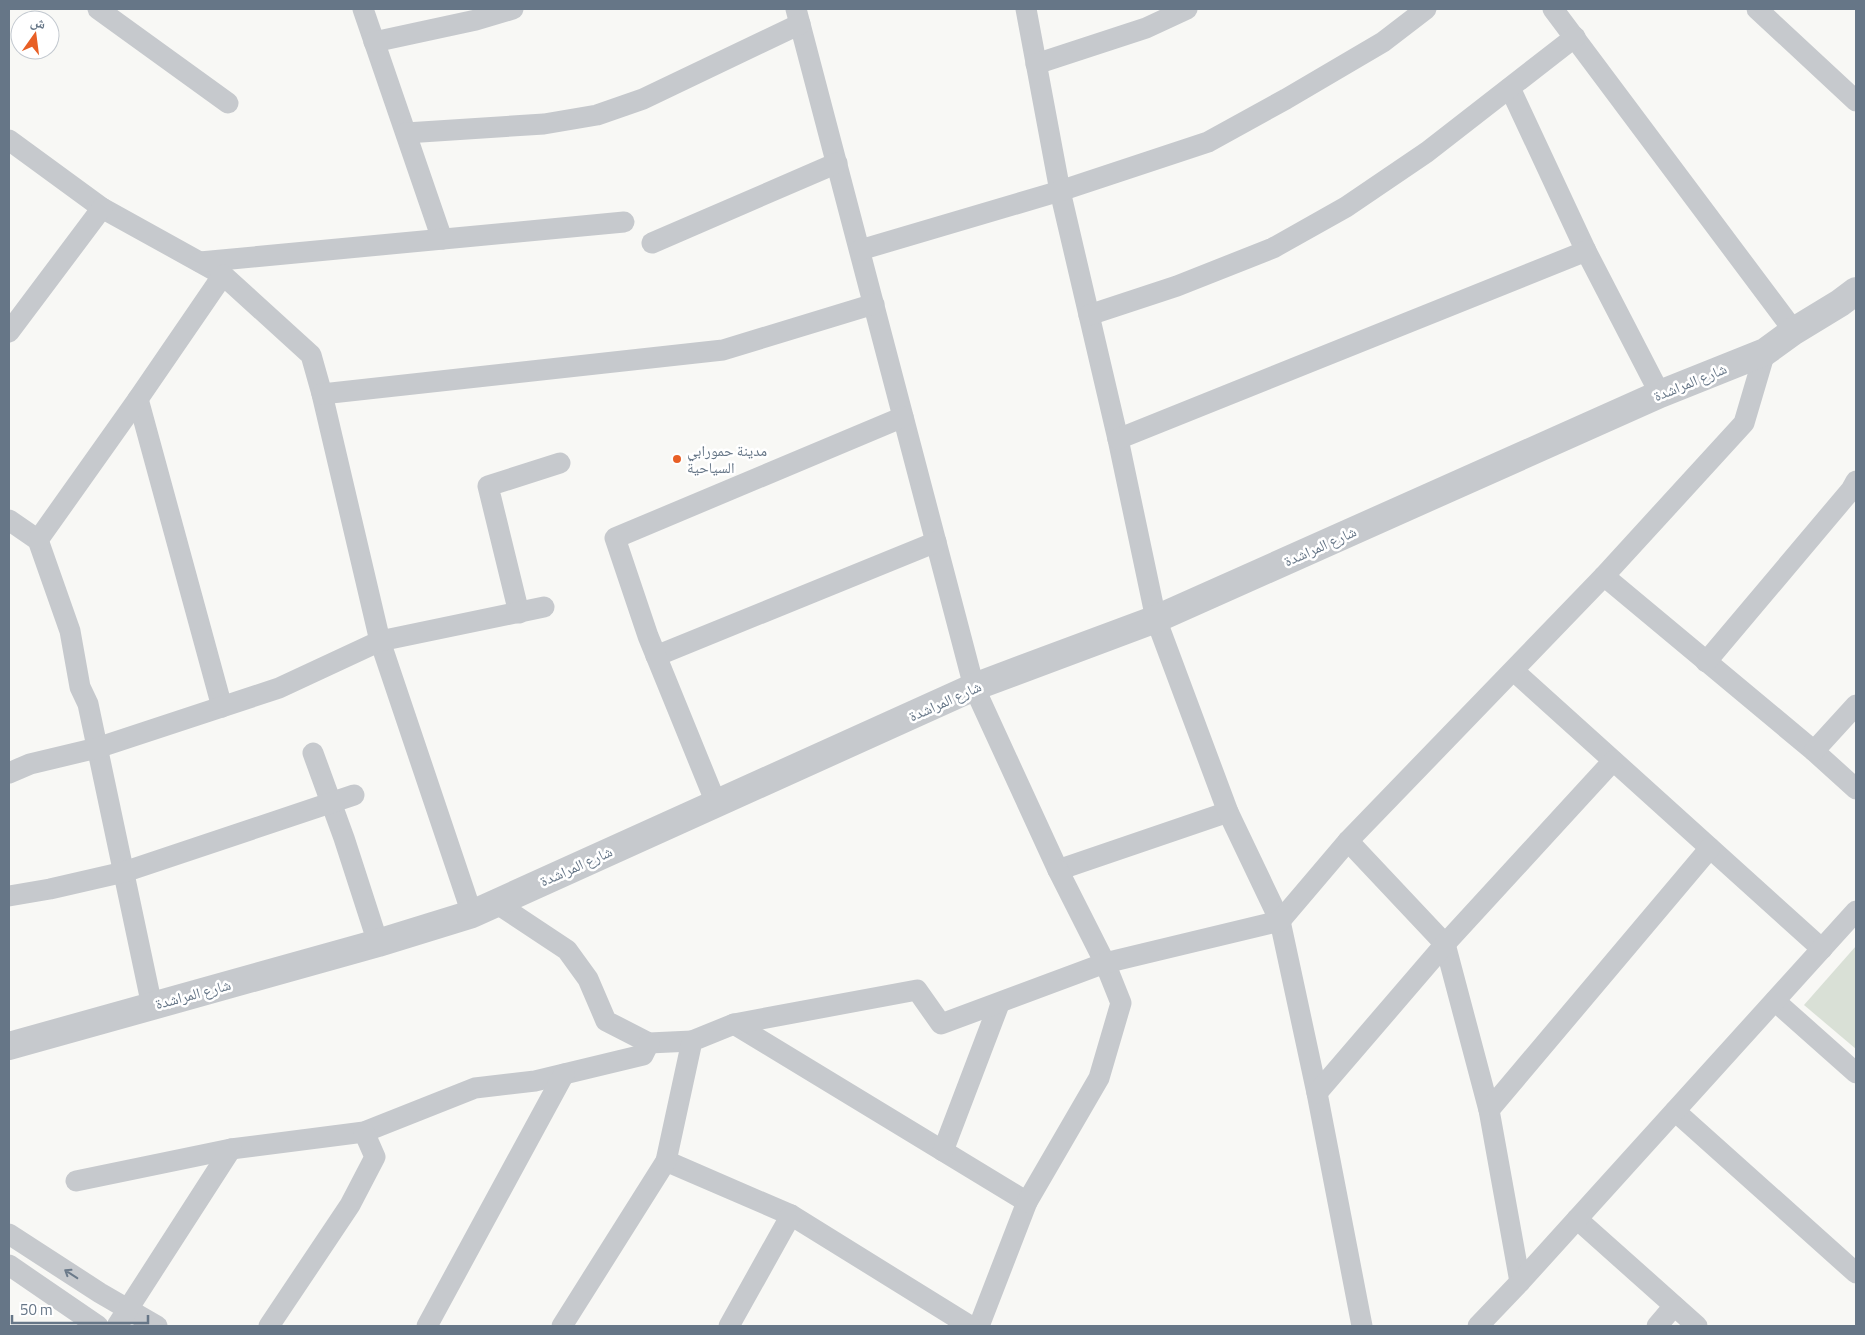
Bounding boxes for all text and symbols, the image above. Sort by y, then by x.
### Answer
north arrow [10,10,60,60]
text: ش [29,10,48,34]
street label: شارع المراشدة [1650,357,1730,407]
place label: مدينة حمورابي السياحية [687,439,767,479]
marker: مدينة حمورابي السياحية [671,453,683,465]
street label: شارع المراشدة [1280,520,1360,572]
street label: شارع المراشدة [905,675,985,727]
street label: شارع المراشدة [536,840,616,892]
street label: شارع المراشدة [153,973,234,1015]
one-way arrow [64,1269,78,1279]
scale bar [12,1292,149,1324]
text: 50 m [20,1298,53,1321]

